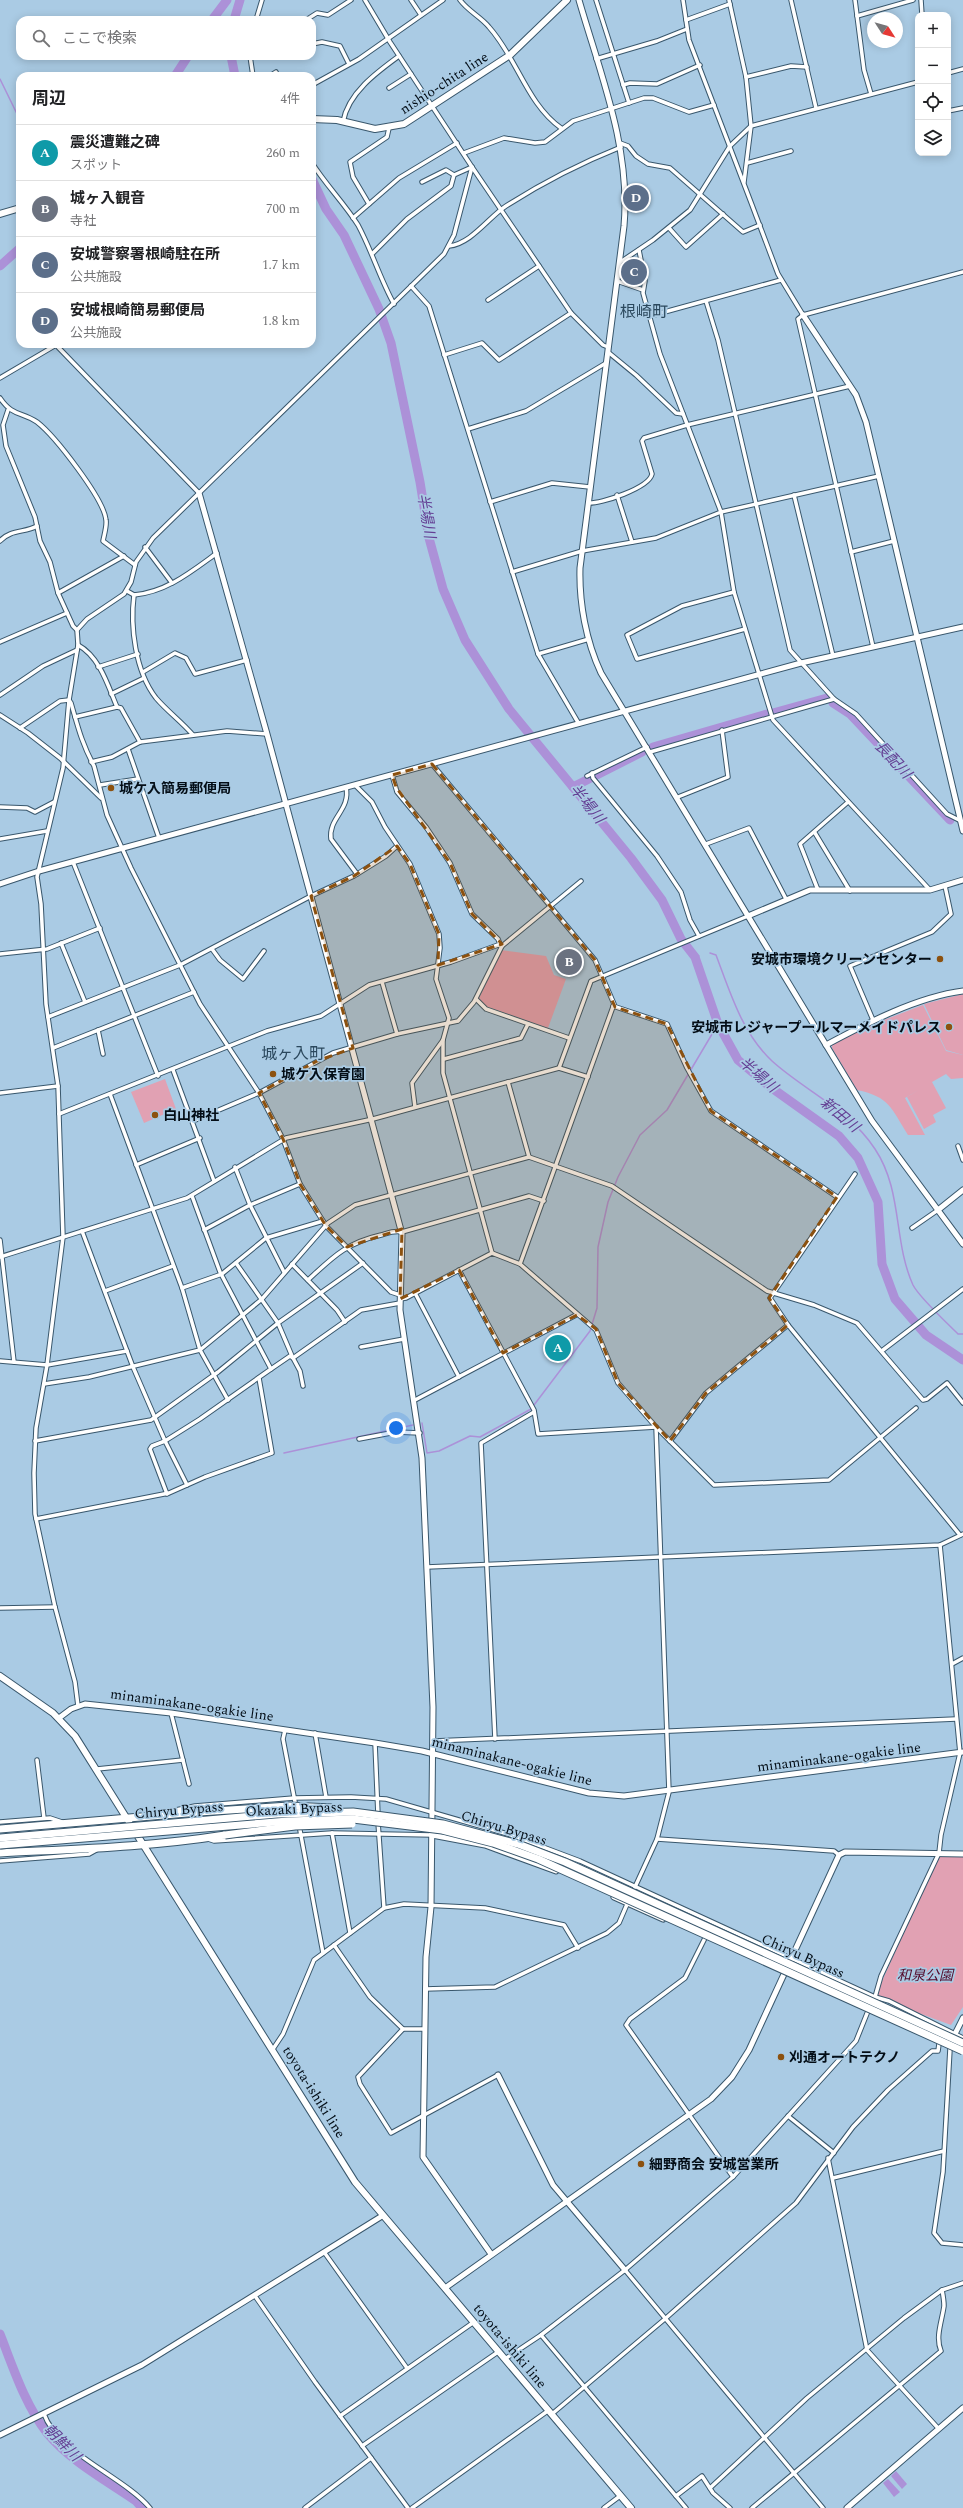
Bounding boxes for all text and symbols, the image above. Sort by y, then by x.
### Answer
north arrow [867,12,903,48]
map controls [915,12,951,156]
button: + [915,12,951,48]
search box [16,16,316,60]
icon: search [30,27,52,49]
text: ここで検索 [62,27,137,50]
street label: nishio-chita line [396,46,493,120]
button: − [915,48,951,84]
button: locate [915,84,951,120]
text: 周辺 [32,86,66,112]
text: 4件 [280,89,300,109]
button: layers [915,120,951,156]
text: 震災遭難之碑 [70,131,160,154]
text: A [40,143,50,163]
text: 260 m [266,143,300,163]
text: スポット [70,155,122,175]
pin: D [623,183,649,213]
text: 城ヶ入観音 [70,187,145,210]
text: B [40,199,50,219]
text: 700 m [266,199,300,219]
text: 寺社 [70,211,96,231]
text: 安城警察署根崎駐在所 [70,243,220,266]
text: C [40,255,50,275]
text: 1.7 km [262,255,300,275]
pin: C [621,257,647,287]
text: 公共施設 [70,267,122,287]
text: 安城根崎簡易郵便局 [70,299,205,322]
district label: 根崎町 [620,300,668,324]
text: D [40,311,50,331]
text: 1.8 km [262,311,300,331]
text: 公共施設 [70,323,122,343]
water label: 半場川 [411,492,442,542]
water label: 長配川 [869,736,918,786]
place label: 城ケ入簡易郵便局 [119,778,231,799]
water label: 半場川 [564,779,611,830]
marker: 城ケ入簡易郵便局 [106,783,116,793]
pin: B [556,947,582,977]
place label: 安城市環境クリーンセンター [751,949,932,970]
marker: 安城市環境クリーンセンター [935,954,945,964]
place label: 安城市レジャープールマーメイドパレス [691,1017,941,1038]
marker: 安城市レジャープールマーメイドパレス [944,1022,954,1032]
district label: 城ヶ入町 [261,1042,325,1066]
water label: 半場川 [733,1052,784,1100]
place label: 城ケ入保育園 [281,1064,365,1085]
marker: 城ケ入保育園 [268,1069,278,1079]
water label: 新田川 [815,1092,866,1140]
place label: 白山神社 [163,1105,219,1126]
marker: 白山神社 [150,1110,160,1120]
pin: A [545,1333,571,1363]
your location [386,1418,406,1438]
street label: minaminakane-ogakie line [109,1683,275,1727]
street label: minaminakane-ogakie line [429,1731,595,1791]
street label: minaminakane-ogakie line [756,1737,922,1777]
street label: Chiryu Bypass [134,1796,224,1824]
street label: Okazaki Bypass [245,1796,343,1822]
street label: Chiryu Bypass [458,1805,550,1851]
street label: Chiryu Bypass [758,1928,848,1984]
park label: 和泉公園 [897,1965,955,1986]
street label: toyota-ishiki line [277,2042,351,2142]
place label: 刈通オートテクノ [789,2047,900,2068]
marker: 刈通オートテクノ [776,2052,786,2062]
place label: 細野商会 安城営業所 [649,2154,779,2175]
marker: 細野商会 安城営業所 [636,2159,646,2169]
street label: toyota-ishiki line [468,2299,552,2393]
water label: 朝鮮川 [38,2419,87,2468]

